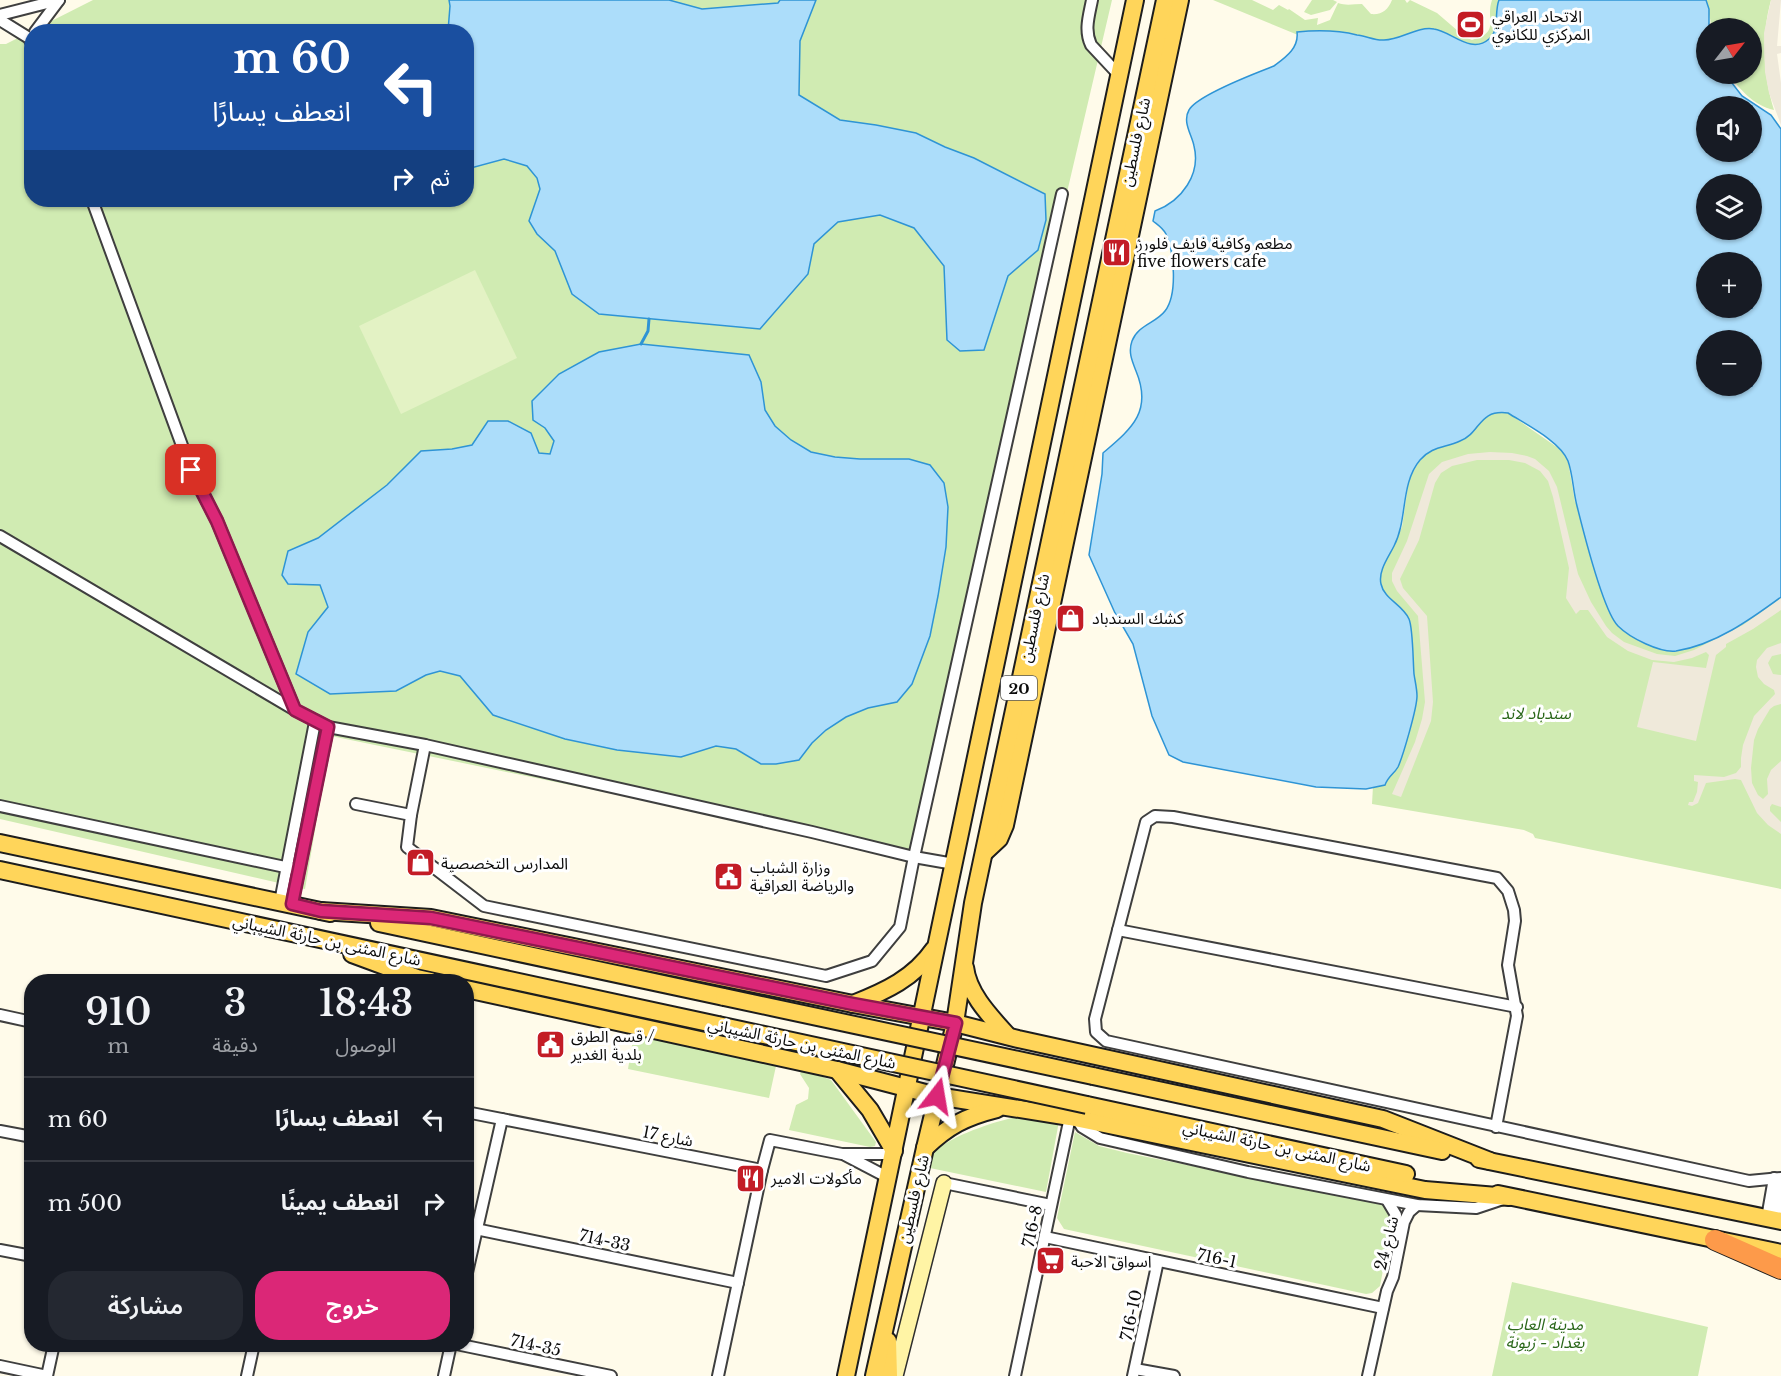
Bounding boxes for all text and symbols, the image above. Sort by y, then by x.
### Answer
place label: الاتحاد العراقي المركزي للكانوي [1492,6,1590,47]
sports icon: الاتحاد العراقي المركزي للكانوي [1455,9,1487,41]
north arrow [1696,18,1762,84]
map controls [1696,18,1762,396]
text: 60 m [233,32,351,84]
icon: left [372,48,450,126]
text: انعطف يسارًا [212,95,351,128]
street label: شارع فلسطين [1116,96,1157,189]
button: sound [1696,96,1762,162]
icon: right [386,162,419,195]
text: ثم [431,165,450,192]
button: layers [1696,174,1762,240]
place label: مطعم وكافية فايف فلورز five flowers cafe [1136,233,1293,271]
restaurant icon: مطعم وكافية فايف فلورز five flowers cafe [1100,236,1132,268]
button: + [1696,252,1762,318]
button: − [1696,330,1762,396]
pin [165,444,216,495]
icon: arrive [174,453,207,486]
street label: شارع فلسطين [1015,572,1056,665]
shop icon: كشك السندباد [1055,602,1087,634]
place label: كشك السندباد [1092,608,1184,628]
road number: 20 [1001,676,1037,700]
park label: سندباد لاند [1501,703,1571,723]
shop icon: المدارس التخصصية [404,847,436,879]
place label: المدارس التخصصية [441,853,568,873]
place label: وزارة الشباب والرياضة العراقية [750,857,854,895]
public building icon: وزارة الشباب والرياضة العراقية [713,860,745,892]
street label: شارع المثنى بن حارثة الشيباني [231,910,423,973]
text: 3 [224,981,246,1026]
text: 18:43 [319,981,413,1026]
text: 910 [85,990,151,1035]
street label: شارع المثنى بن حارثة الشيباني [706,1013,898,1076]
place label: قسم الطرق / بلدية الغدير [570,1026,655,1064]
public building icon: قسم الطرق / بلدية الغدير [534,1029,566,1061]
text: دقيقة [212,1033,258,1057]
text: الوصول [336,1033,396,1057]
text: m [107,1034,129,1058]
position arrow [905,1064,969,1128]
icon: left [417,1103,450,1136]
text: انعطف يسارًا [275,1105,399,1132]
text: 60 m [48,1106,108,1133]
street label: شارع المثنى بن حارثة الشيباني [1181,1116,1373,1179]
street label: شارع 17 [641,1121,695,1154]
street label: شارع فلسطين [893,1153,936,1246]
restaurant icon: مأكولات الامير [734,1162,766,1194]
place label: مأكولات الامير [770,1168,862,1188]
icon: right [417,1187,450,1220]
text: انعطف يمينًا [281,1189,399,1216]
text: 500 m [48,1190,122,1217]
street label: 716-8 [1018,1203,1046,1249]
street label: شارع 24 [1370,1214,1405,1273]
street label: 714-33 [578,1225,632,1255]
street label: 716-1 [1195,1244,1239,1272]
supermarket icon: اسواق الاحبة [1034,1245,1066,1277]
place label: اسواق الاحبة [1071,1251,1152,1271]
button: مشاركة [48,1271,243,1340]
button: خروج [255,1271,450,1340]
street label: 716-10 [1116,1288,1146,1342]
park label: مدينة العاب بغداد - زيونة [1506,1314,1585,1352]
street label: 714-35 [509,1330,563,1360]

